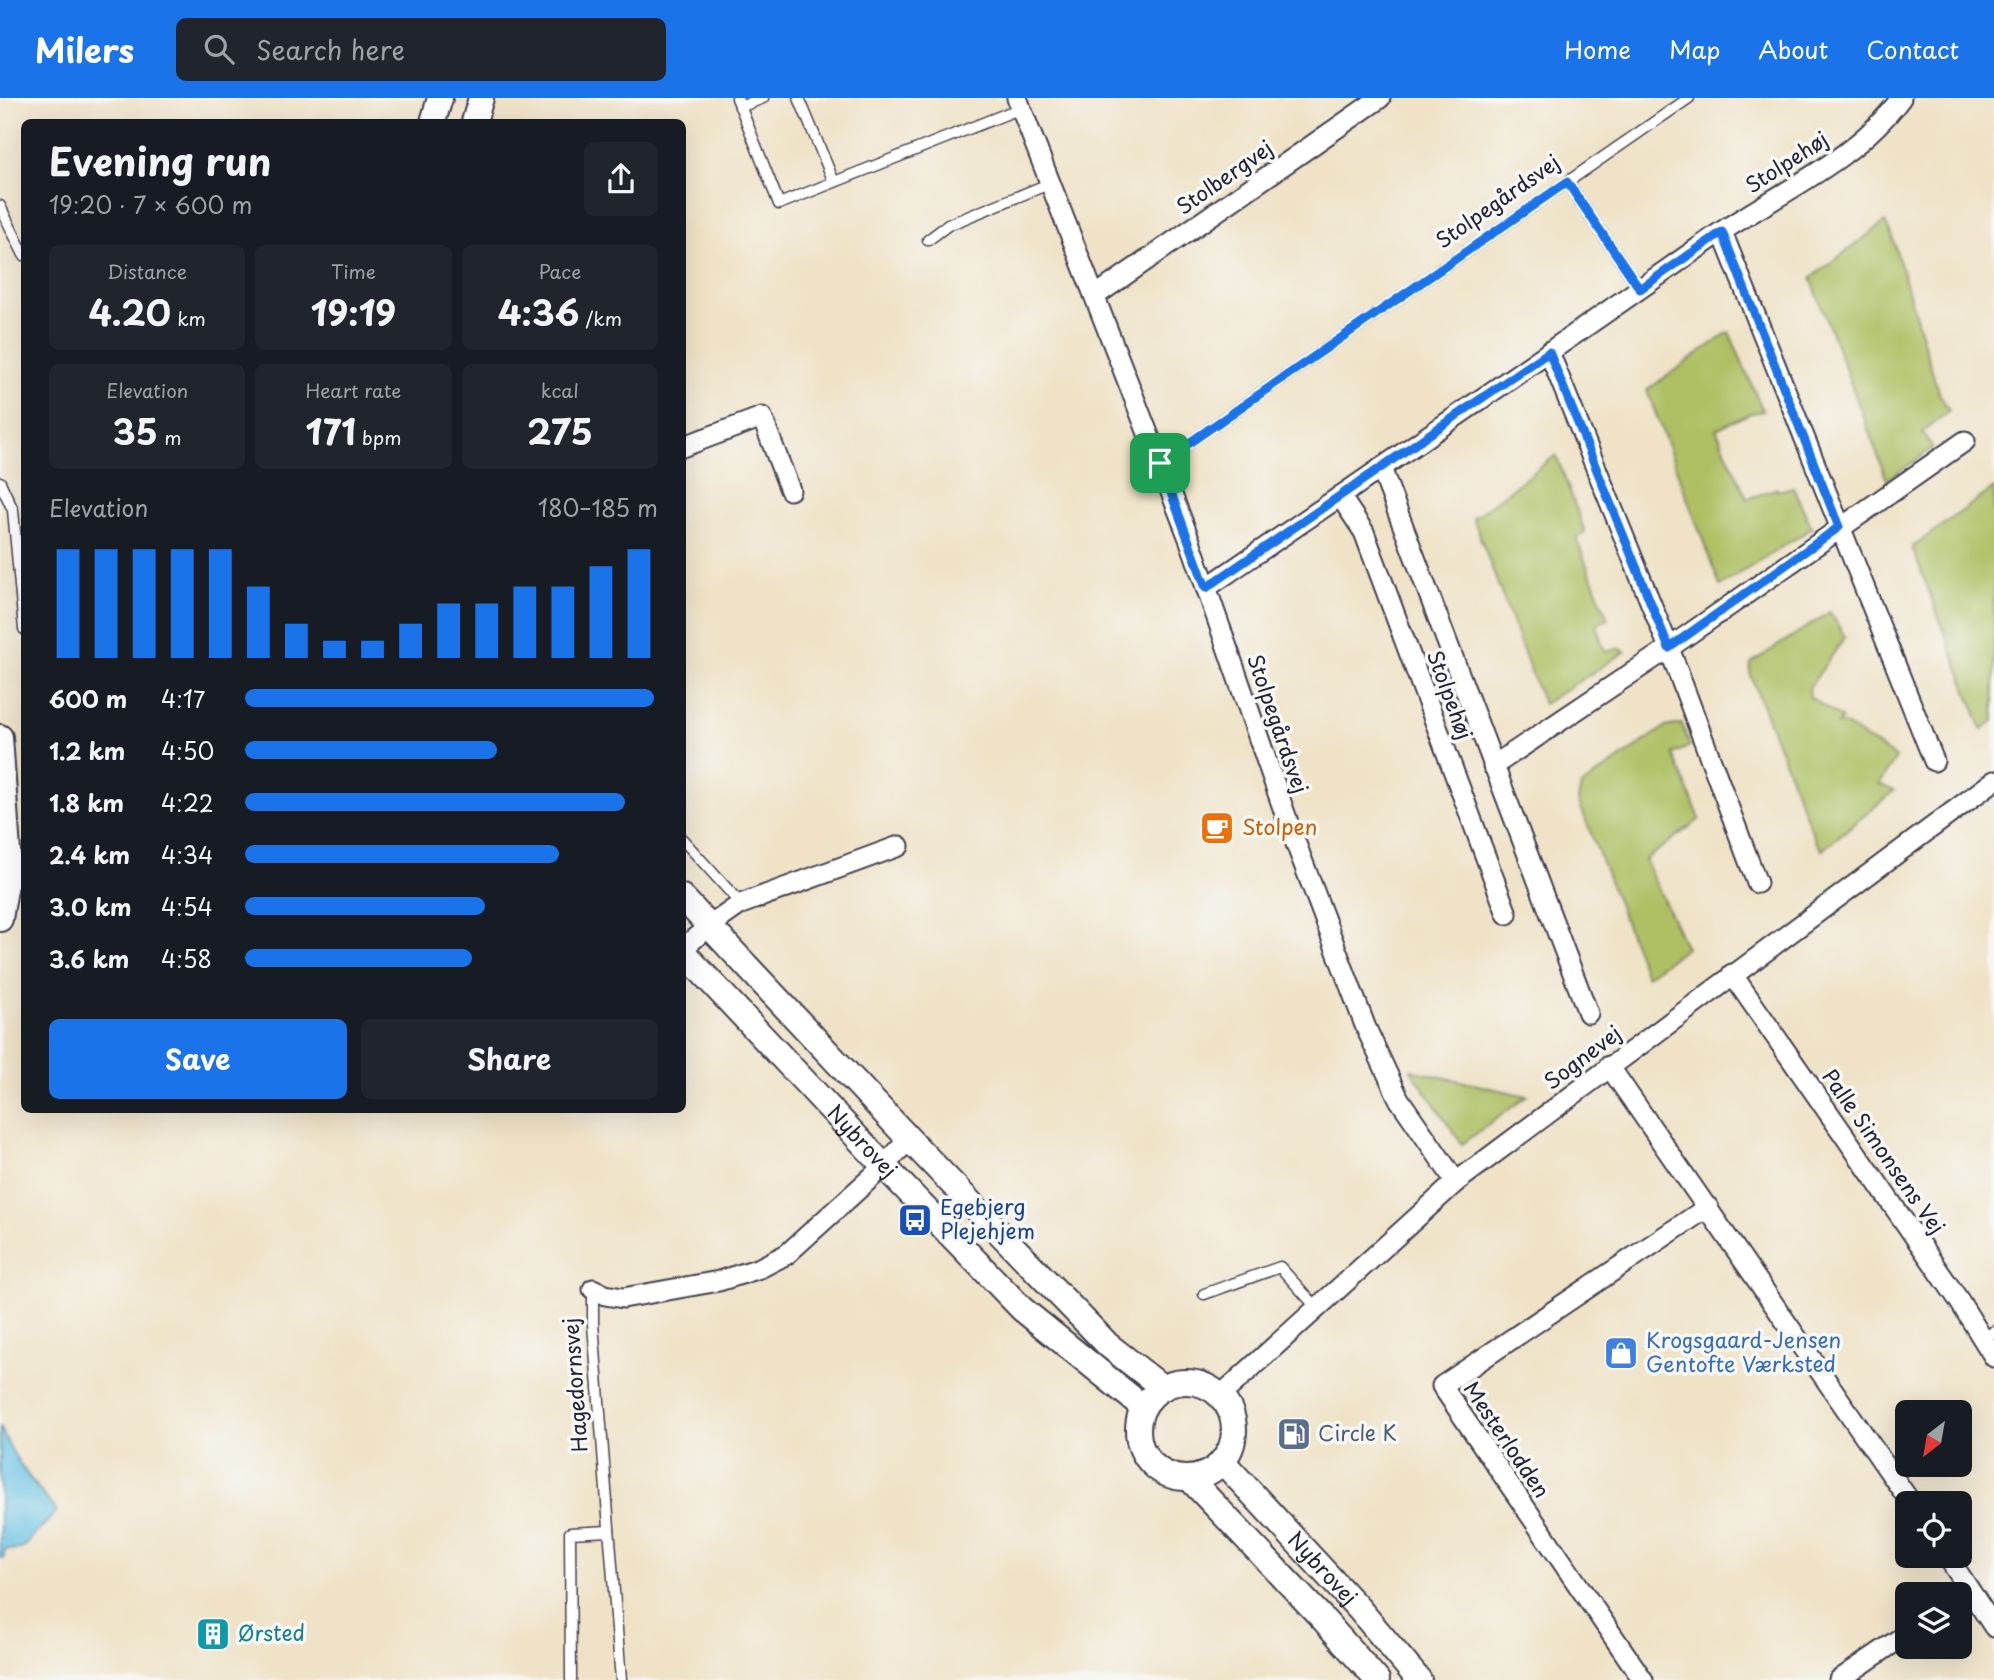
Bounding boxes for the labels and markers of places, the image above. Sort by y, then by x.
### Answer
pin [1130,433,1190,493]
cafe icon: Stolpen [1198,809,1236,847]
place label: Stolpen [1242,810,1317,842]
place label: Egebjerg Plejehjem [940,1190,1035,1246]
bus stop icon: Egebjerg Plejehjem [896,1201,934,1239]
place label: Krogsgaard-Jensen Gentofte Værksted [1646,1323,1841,1379]
shop icon: Krogsgaard-Jensen Gentofte Værksted [1602,1334,1640,1372]
fuel station icon: Circle K [1275,1415,1313,1453]
place label: Circle K [1318,1416,1397,1448]
building icon: Ørsted [194,1615,232,1653]
place label: Ørsted [238,1616,305,1648]

